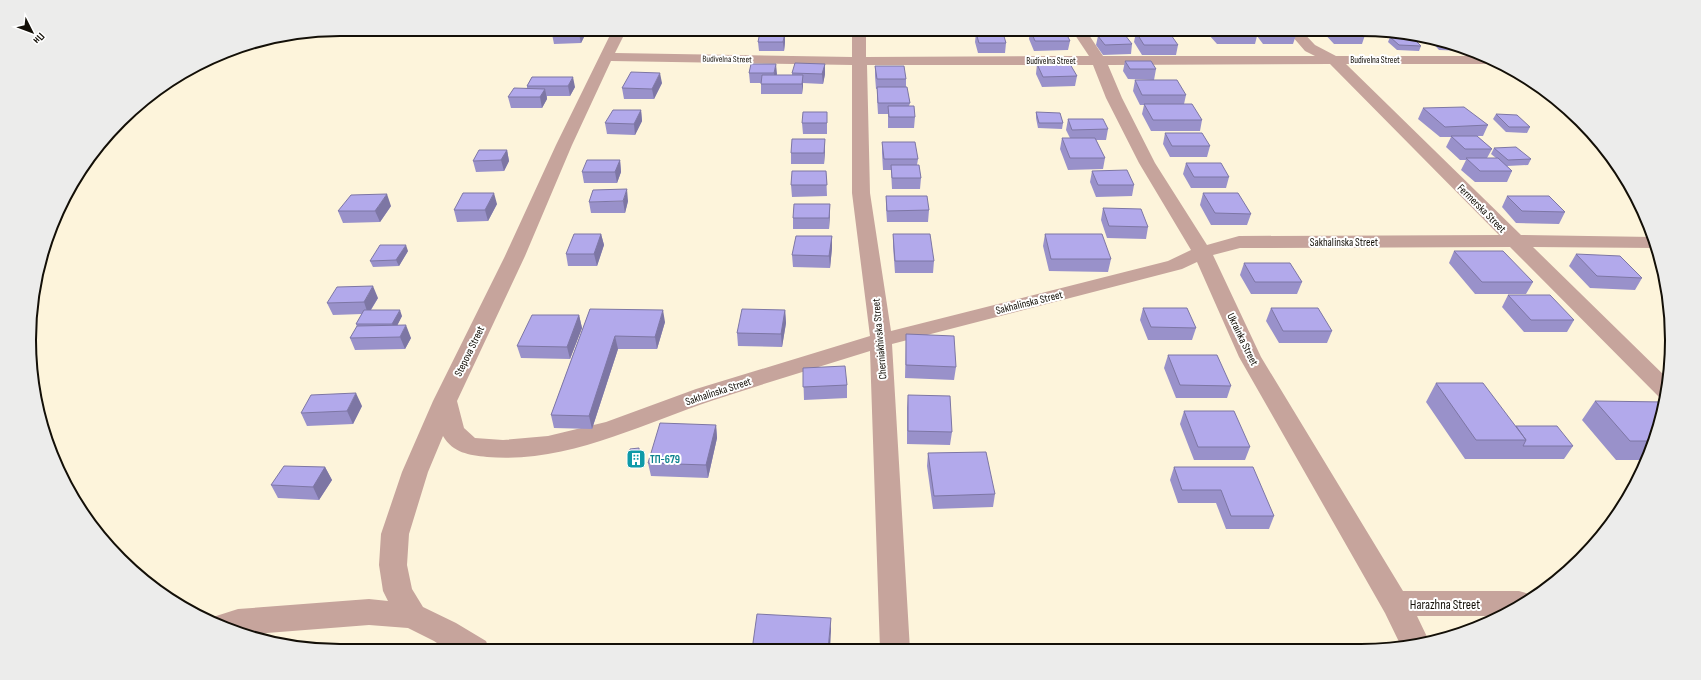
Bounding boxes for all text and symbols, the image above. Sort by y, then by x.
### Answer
north arrow [12,12,52,52]
text: Пн [31,30,47,47]
street label: Budivelna Street [702,54,752,65]
street label: Budivelna Street [1350,55,1400,66]
street label: Budivelna Street [1026,56,1076,67]
street label: Fermerska Street [1455,181,1509,236]
street label: Sakhalinska Street [1310,236,1379,249]
street label: Sakhalinska Street [994,288,1065,317]
street label: Cherniakhivska Street [869,297,890,380]
street label: Ukrainka Street [1224,311,1261,368]
street label: Stepova Street [452,323,488,379]
street label: Sakhalinska Street [684,375,753,408]
building icon: ТП-679 [625,448,647,470]
place label: ТП-679 [650,453,680,466]
street label: Harazhna Street [1410,597,1480,613]

